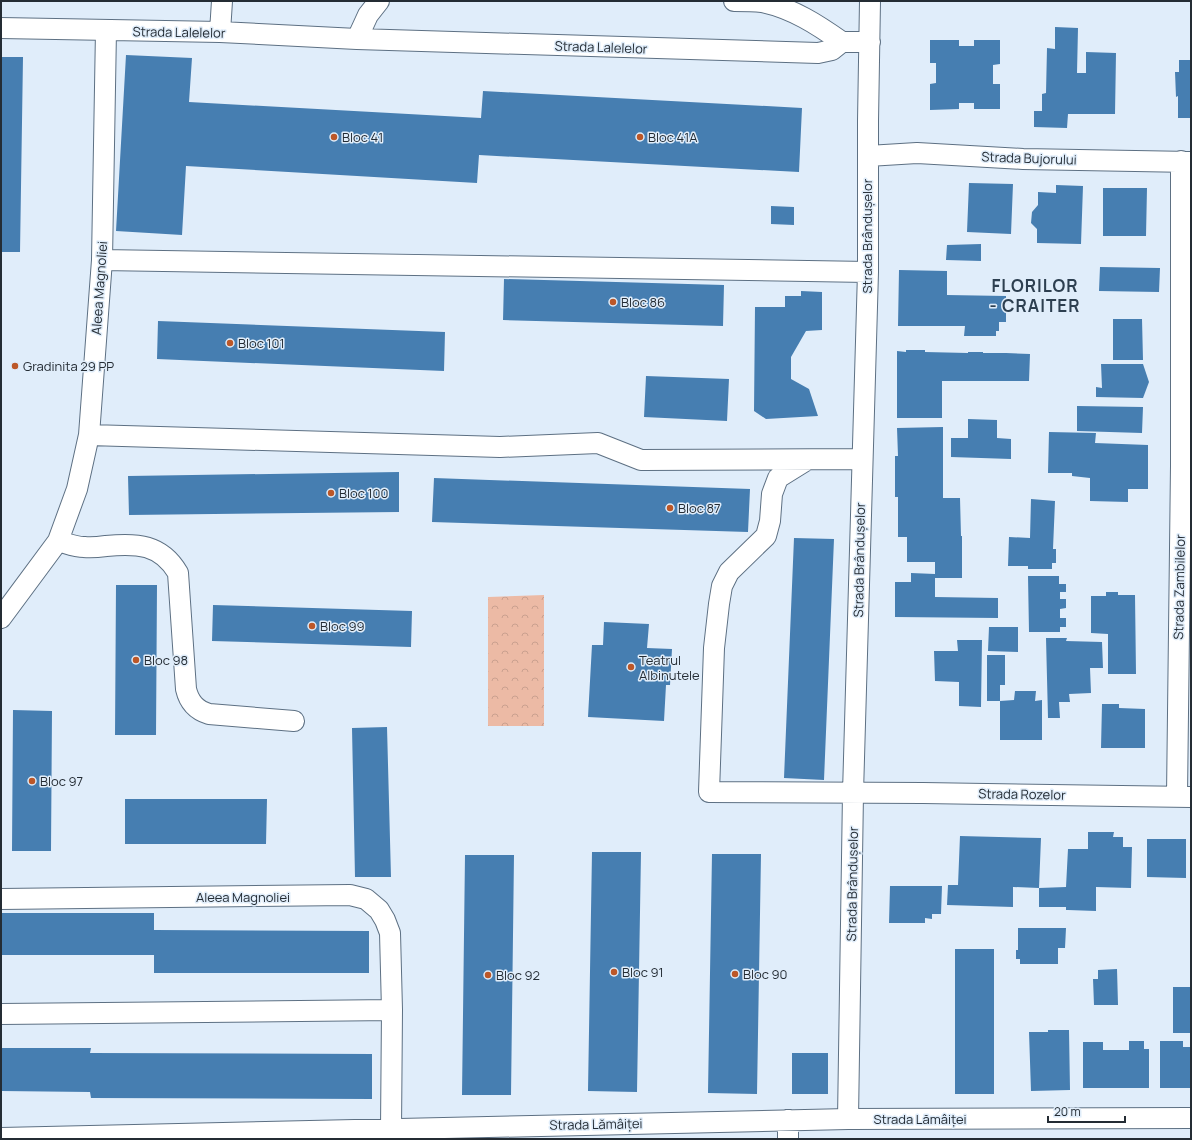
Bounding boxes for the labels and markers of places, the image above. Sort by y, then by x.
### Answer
place label: Bloc 41 [342,128,383,146]
place label: Bloc 41A [648,128,697,146]
marker: Bloc 41 [329,132,339,142]
marker: Bloc 41A [635,132,645,142]
place label: Bloc 86 [621,293,665,311]
marker: Bloc 86 [608,297,618,307]
place label: Bloc 101 [238,334,285,352]
marker: Bloc 101 [225,338,235,348]
place label: Gradinita 29 PP [23,357,114,375]
marker: Gradinita 29 PP [10,361,20,371]
place label: Bloc 100 [339,484,388,502]
marker: Bloc 100 [326,488,336,498]
place label: Bloc 87 [678,499,721,517]
marker: Bloc 87 [665,503,675,513]
place label: Bloc 99 [320,617,365,635]
marker: Bloc 99 [307,621,317,631]
place label: Bloc 98 [144,651,188,669]
place label: Teatrul Albinutele [639,651,700,684]
marker: Bloc 98 [131,655,141,665]
marker: Teatrul Albinutele [626,662,636,672]
place label: Bloc 97 [40,772,83,790]
marker: Bloc 97 [27,776,37,786]
place label: Bloc 91 [622,963,664,981]
place label: Bloc 90 [743,965,788,983]
place label: Bloc 92 [496,966,540,984]
marker: Bloc 91 [609,967,619,977]
marker: Bloc 90 [730,969,740,979]
marker: Bloc 92 [483,970,493,980]

